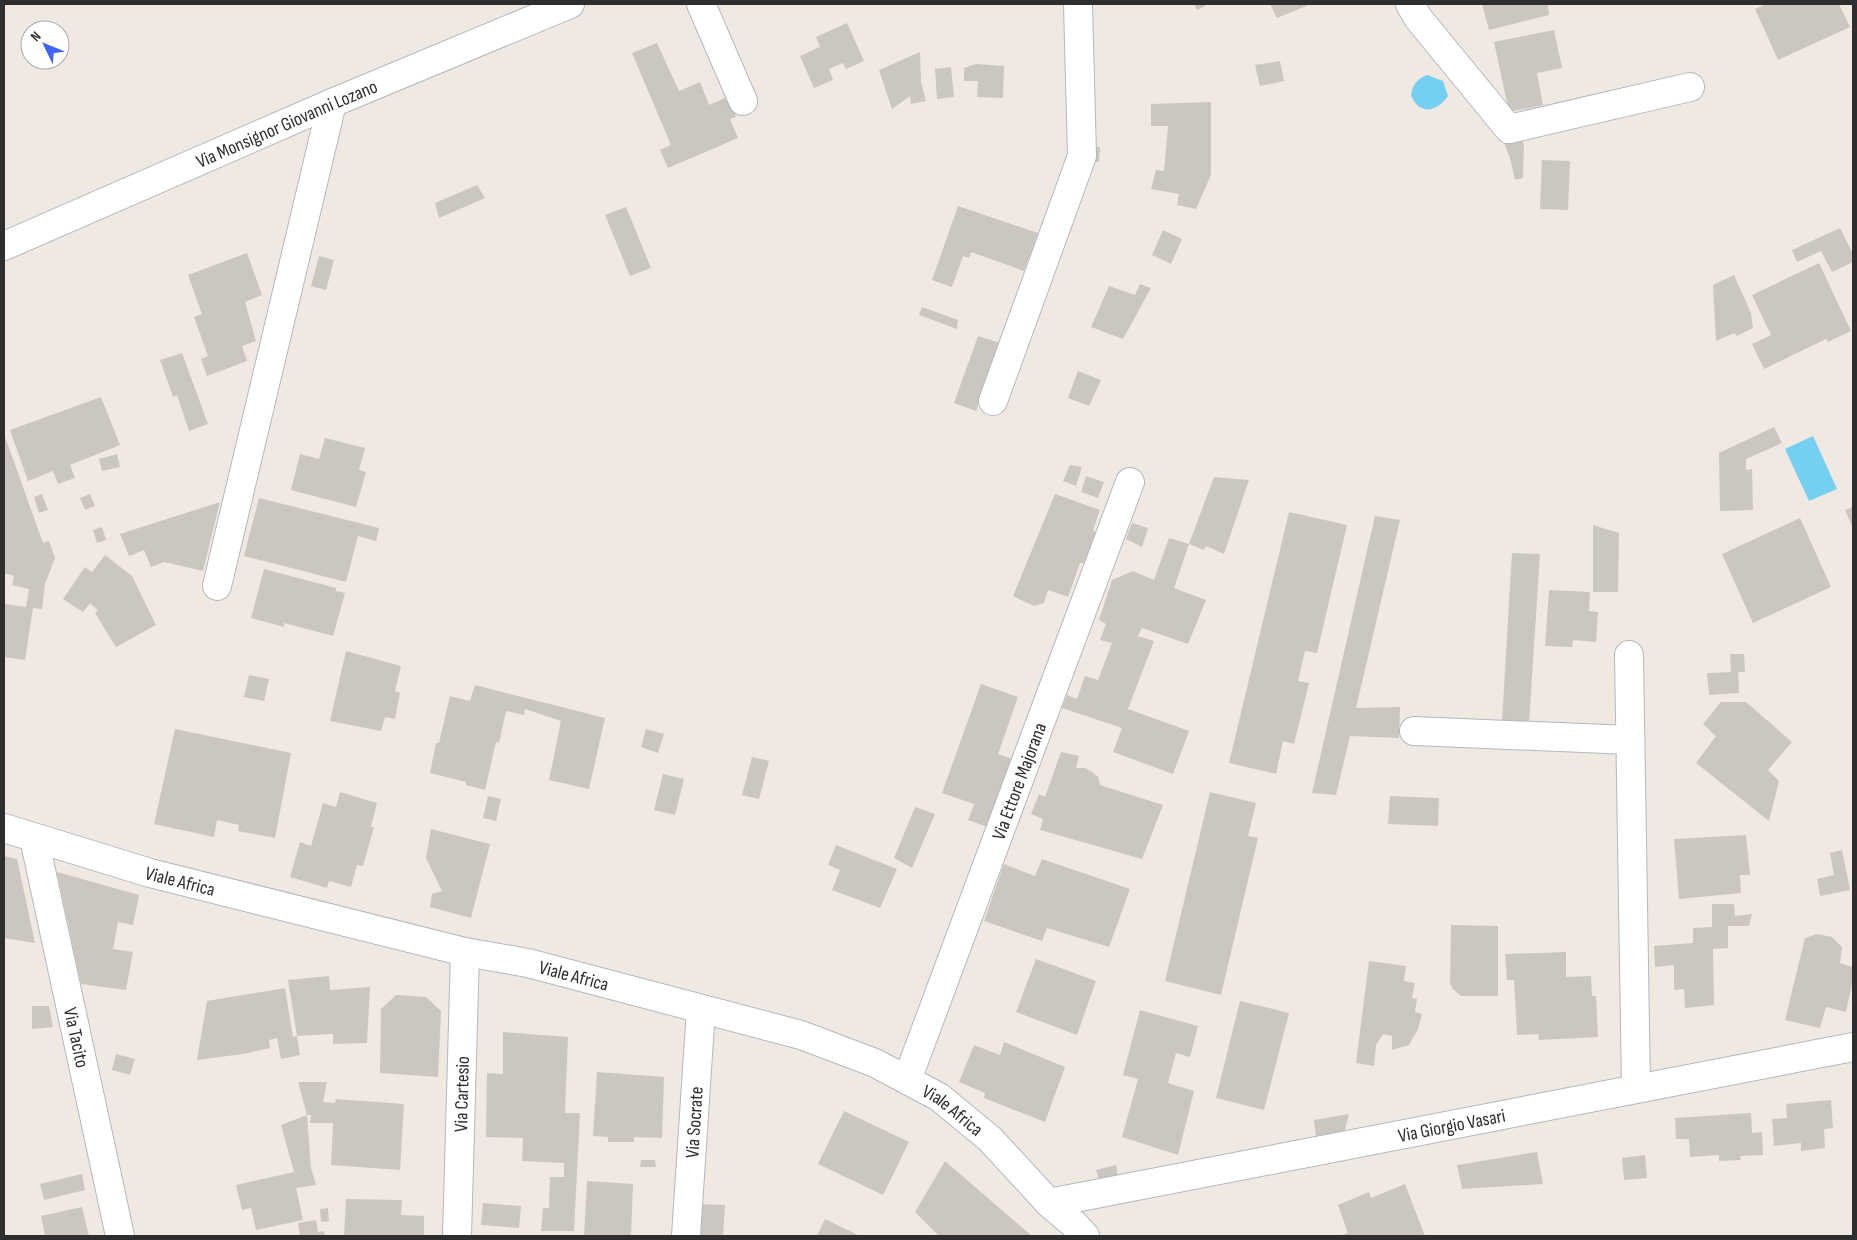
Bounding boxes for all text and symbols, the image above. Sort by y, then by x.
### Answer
north arrow [20,20,70,70]
text: N [27,28,45,45]
street label: Via Monsignor Giovanni Lozano [193,75,381,174]
street label: Via Ettore Majorana [988,720,1052,843]
street label: Viale Africa [142,862,217,902]
street label: Viale Africa [536,956,611,997]
street label: Via Tacito [58,1005,93,1070]
street label: Via Cartesio [450,1056,475,1132]
street label: Viale Africa [918,1080,987,1141]
street label: Via Socrate [681,1086,709,1159]
street label: Via Giorgio Vasari [1396,1105,1507,1148]

